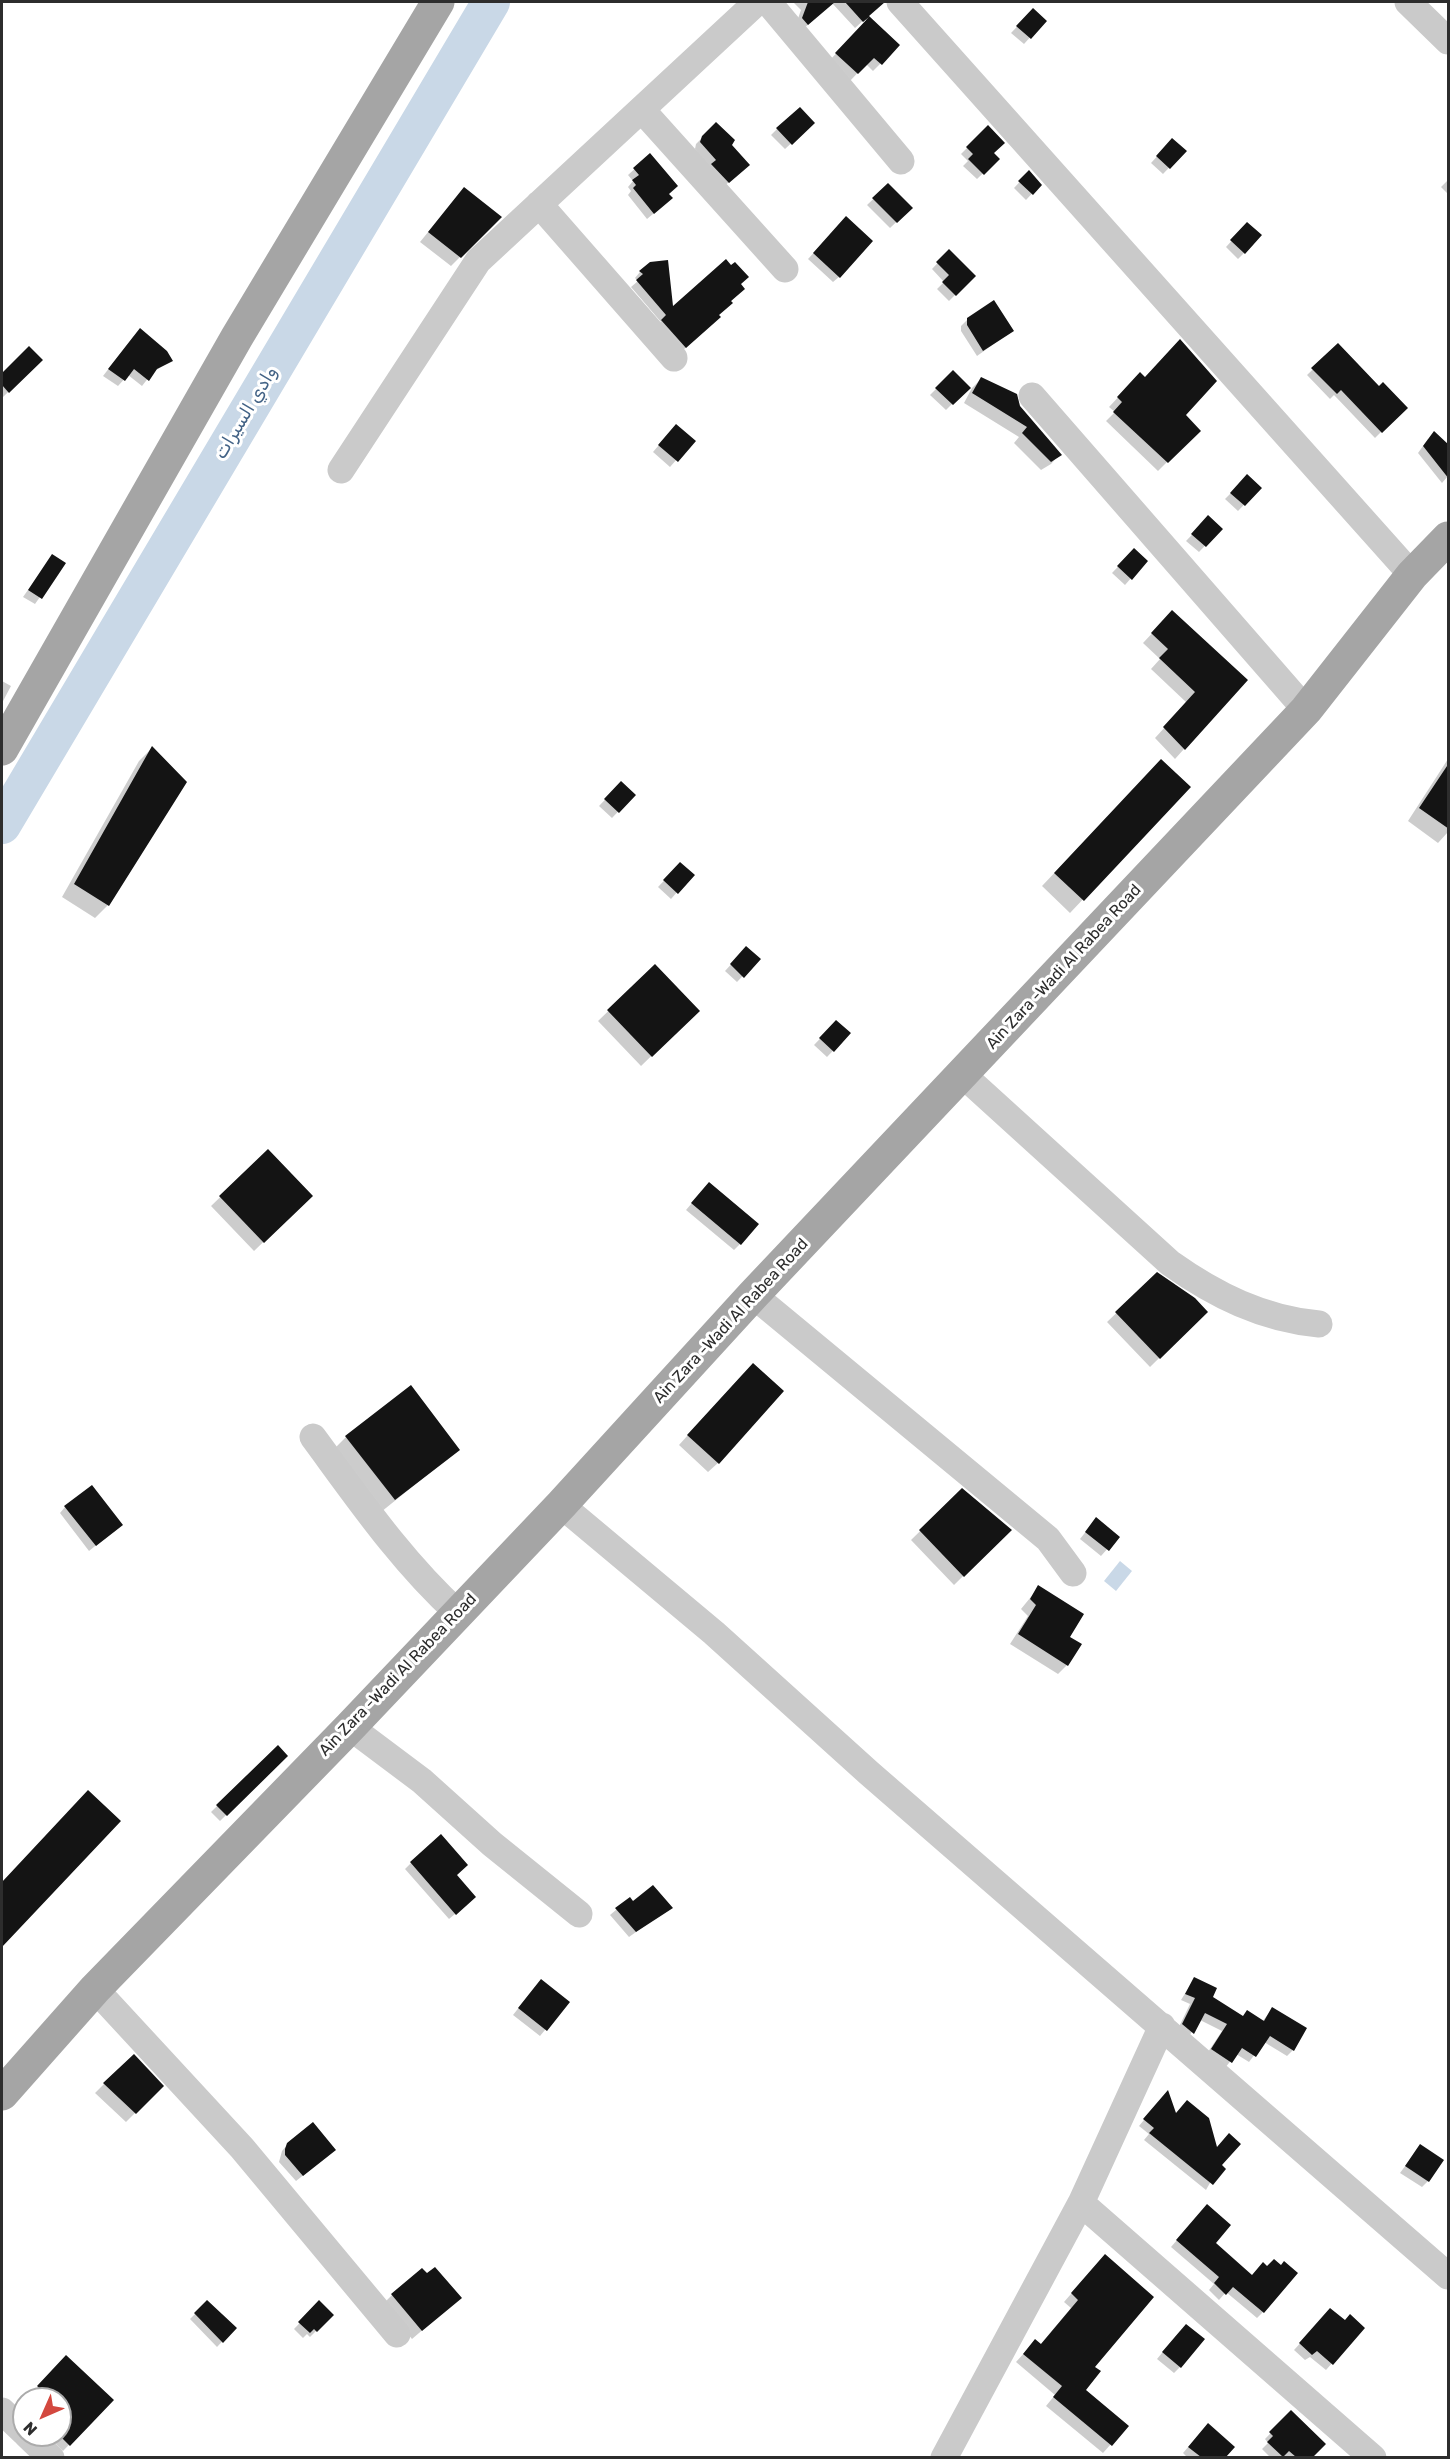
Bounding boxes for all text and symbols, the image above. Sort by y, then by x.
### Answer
water label: وادي السيرات [210,363,282,463]
street label: Ain Zara -Wadi Al Rabea Road [983,881,1145,1053]
street label: Ain Zara -Wadi Al Rabea Road [650,1235,812,1407]
street label: Ain Zara -Wadi Al Rabea Road [315,1590,481,1760]
north arrow [12,2387,72,2447]
text: N [20,2418,41,2439]

